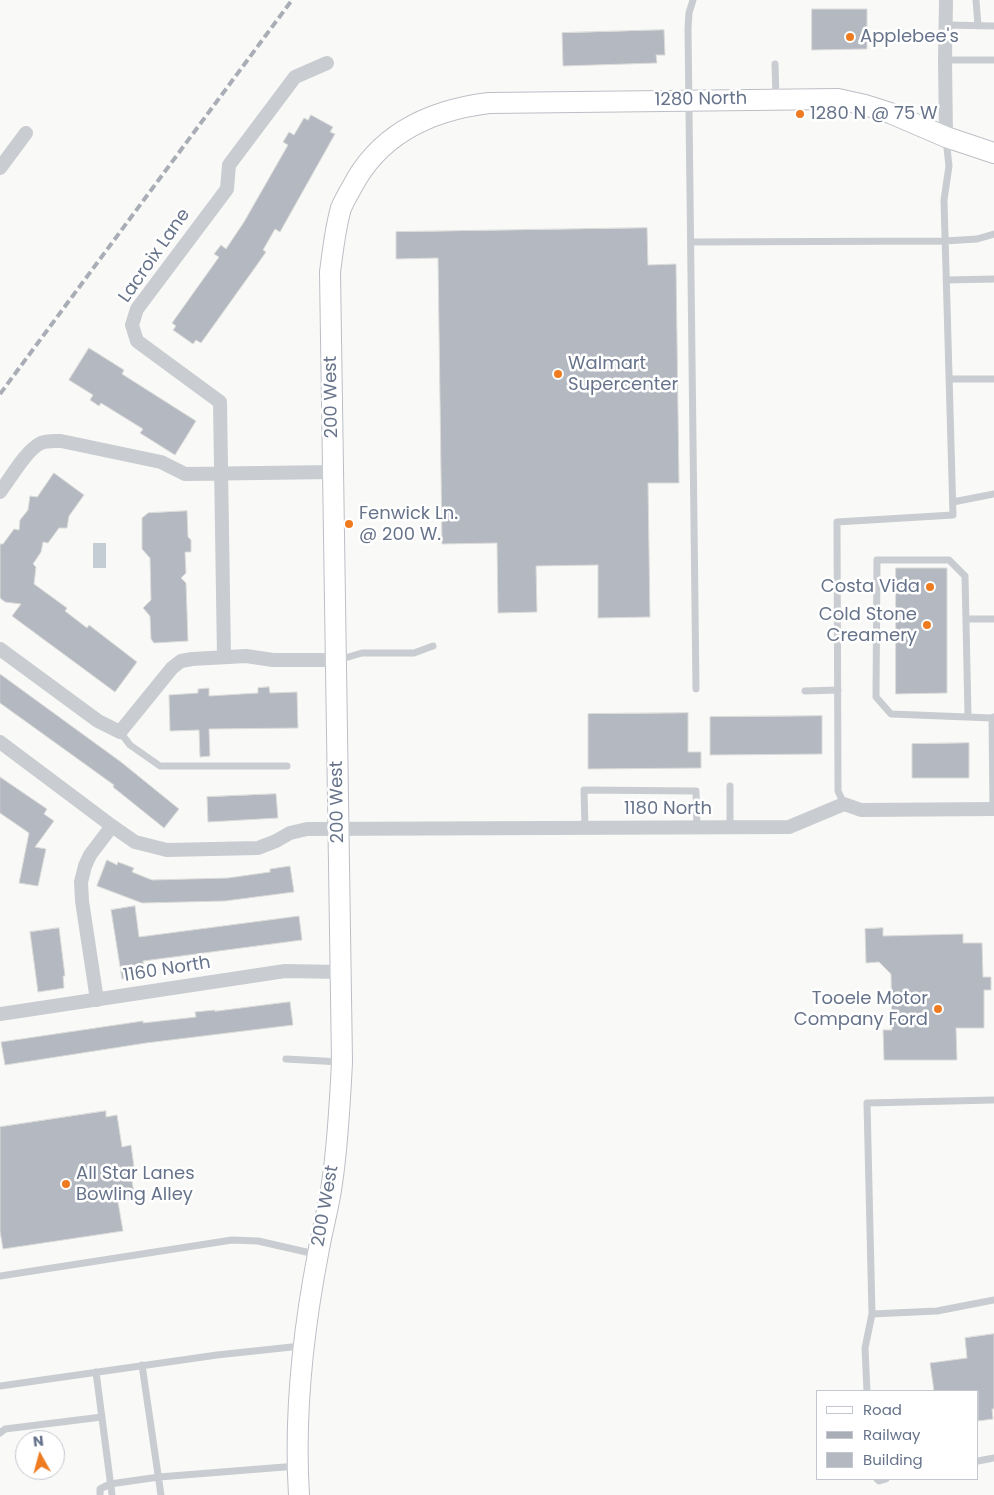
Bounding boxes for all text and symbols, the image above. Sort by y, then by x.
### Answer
place label: Applebee's [860,26,959,48]
marker: Applebee's [844,31,856,43]
street label: 1280 North [655,88,747,112]
place label: 1280 N @ 75 W [810,103,938,125]
marker: 1280 N @ 75 W [794,108,806,120]
street label: Lacroix Lane [115,205,195,307]
place label: Walmart Supercenter [568,353,678,396]
street label: 200 West [320,356,344,438]
marker: Walmart Supercenter [552,368,564,380]
place label: Fenwick Ln. @ 200 W. [359,503,458,546]
marker: Fenwick Ln. @ 200 W. [343,518,355,530]
place label: Costa Vida [821,576,920,598]
marker: Costa Vida [924,581,936,593]
place label: Cold Stone Creamery [819,604,917,646]
marker: Cold Stone Creamery [921,619,933,631]
street label: 200 West [326,761,350,843]
street label: 1180 North [624,798,712,820]
street label: 1160 North [122,952,212,988]
place label: Tooele Motor Company Ford [794,988,928,1030]
marker: Tooele Motor Company Ford [932,1003,944,1015]
place label: All Star Lanes Bowling Alley [76,1163,195,1206]
street label: 200 West [308,1164,344,1248]
marker: All Star Lanes Bowling Alley [60,1178,72,1190]
legend [816,1390,979,1480]
text: Road [863,1399,902,1420]
text: Railway [863,1424,921,1445]
north arrow [15,1430,65,1480]
text: N [32,1431,45,1452]
text: Building [863,1449,923,1470]

